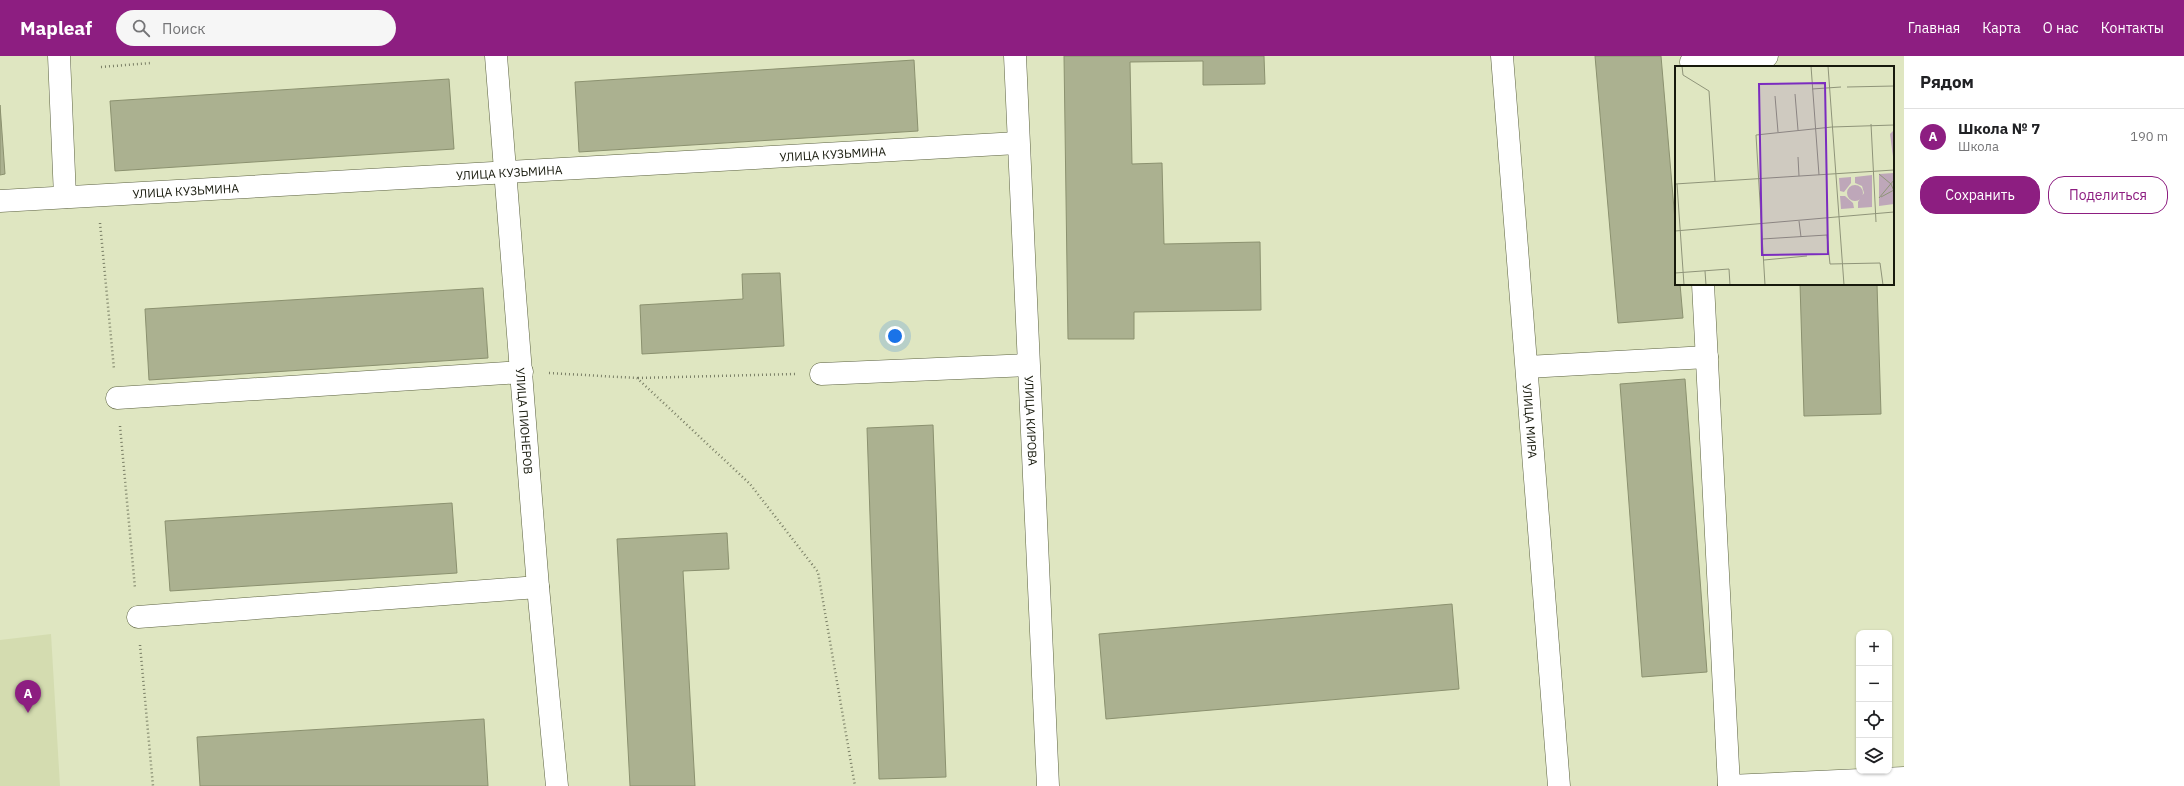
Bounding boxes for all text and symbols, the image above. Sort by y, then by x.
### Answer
search box [116,10,396,46]
text: Mapleaf [20,16,92,40]
icon: search [130,17,152,39]
text: Поиск [162,19,205,38]
text: Главная [1908,19,1960,37]
text: Карта [1982,19,2021,37]
text: О нас [2043,19,2079,37]
text: Контакты [2101,19,2164,37]
inset map [1675,66,1894,285]
text: Рядом [1920,71,1974,93]
text: Школа № 7 [1958,119,2040,138]
text: A [1929,128,1937,145]
text: 190 m [2130,128,2168,145]
text: Школа [1958,138,1999,155]
street label: УЛИЦА КУЗЬМИНА [779,143,887,164]
street label: УЛИЦА КУЗЬМИНА [456,161,563,183]
button: Сохранить [1920,176,2040,214]
button: Поделиться [2048,176,2168,214]
street label: УЛИЦА КУЗЬМИНА [132,180,240,201]
your location [885,326,905,346]
street label: УЛИЦА ПИОНЕРОВ [513,367,537,475]
street label: УЛИЦА КИРОВА [1022,375,1041,466]
street label: УЛИЦА МИРА [1520,383,1541,459]
map controls [1856,630,1892,774]
button: + [1856,630,1892,666]
button: − [1856,666,1892,702]
pin: A [15,680,41,713]
button: locate [1856,702,1892,738]
button: layers [1856,738,1892,774]

